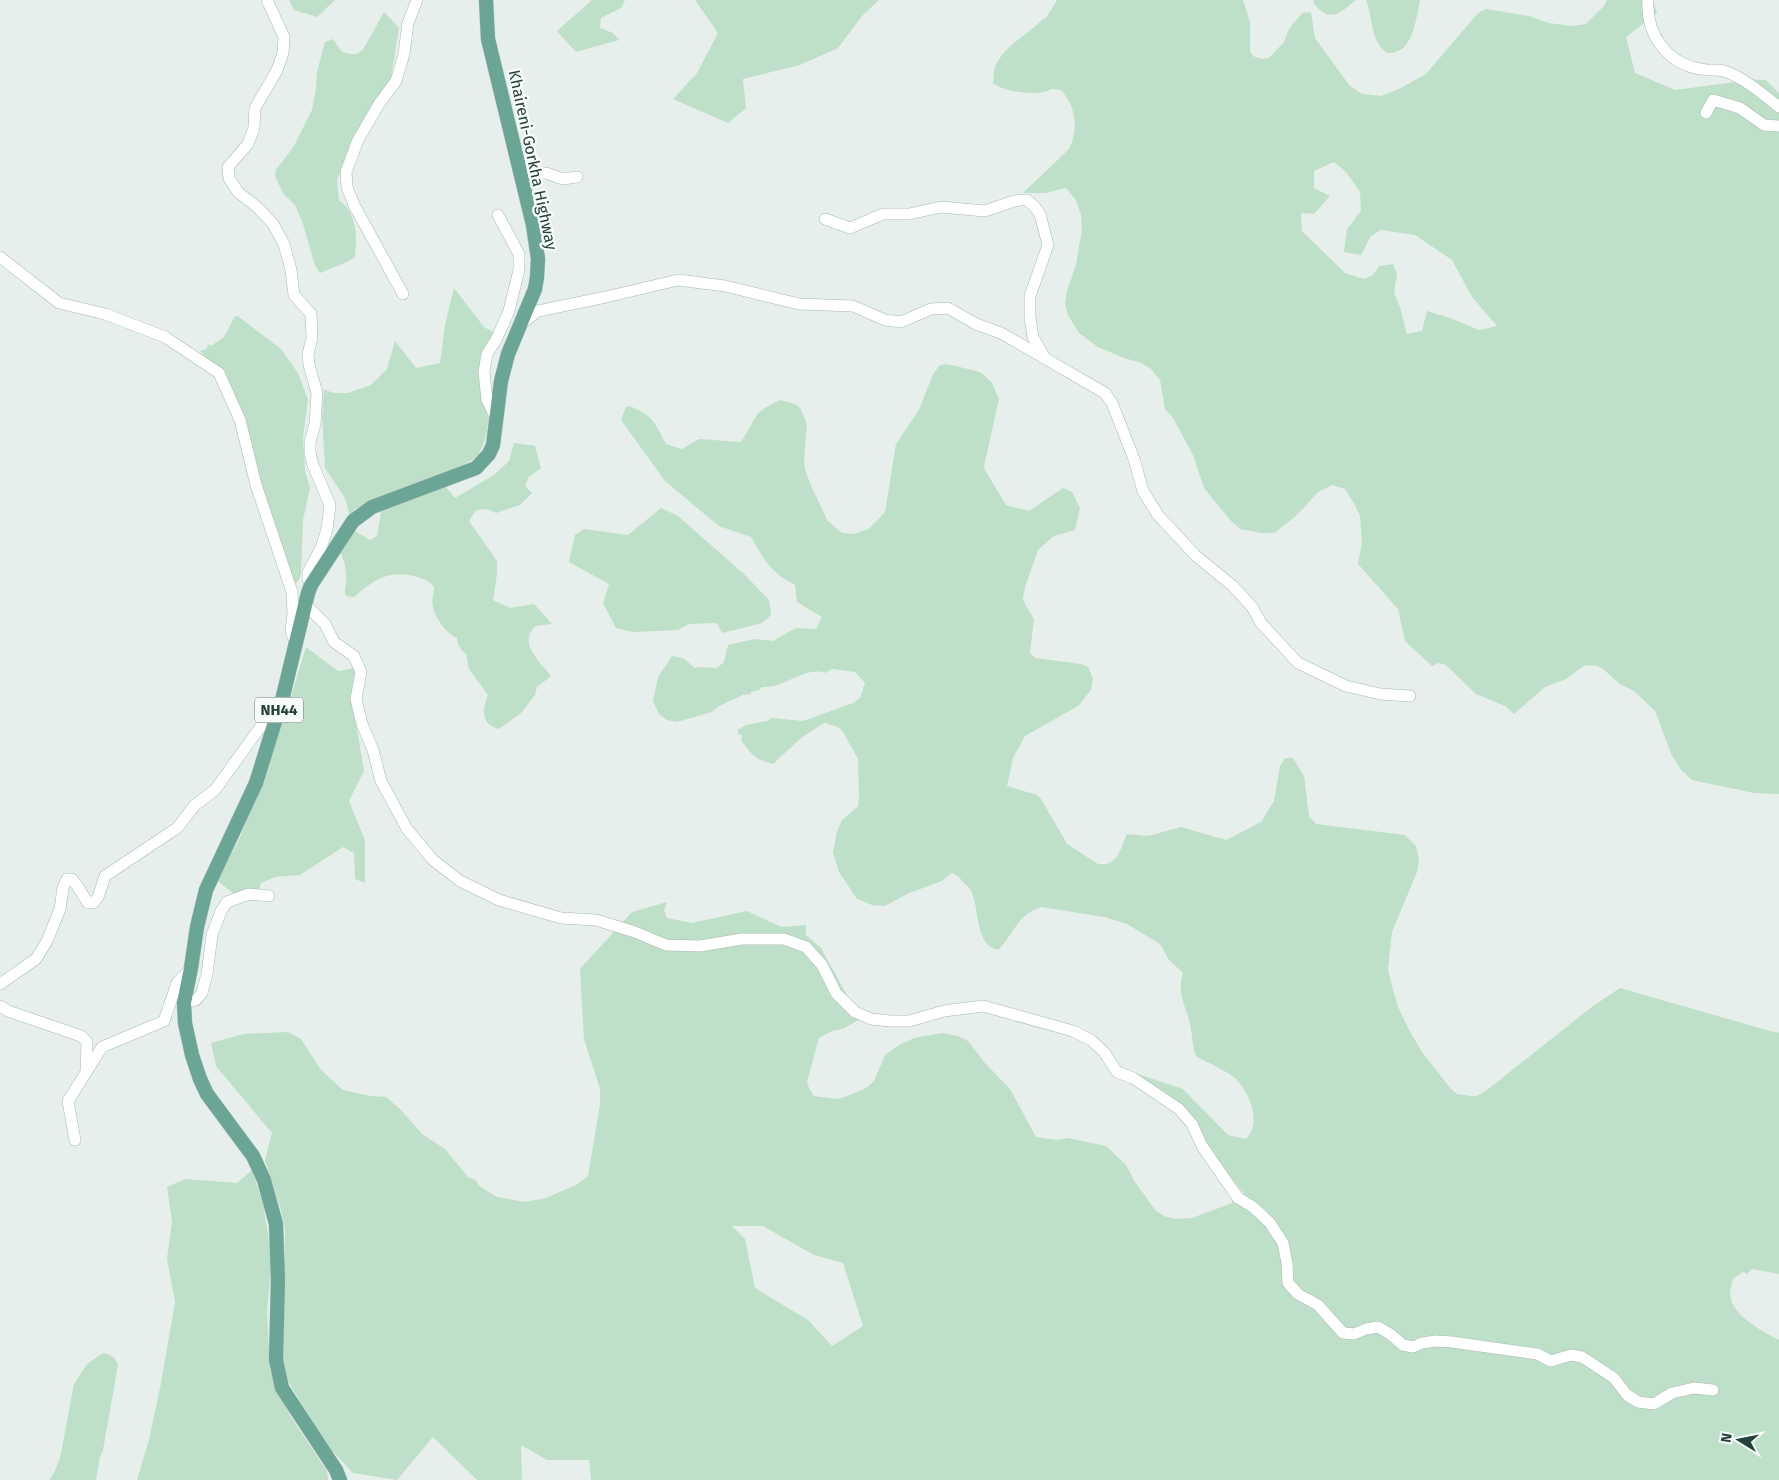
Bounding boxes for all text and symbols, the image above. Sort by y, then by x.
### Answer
street label: Khaireni-Gorkha Highway [505,68,561,252]
road number: NH44 [255,698,303,722]
north arrow [1714,1415,1764,1465]
text: N [1718,1432,1736,1444]

